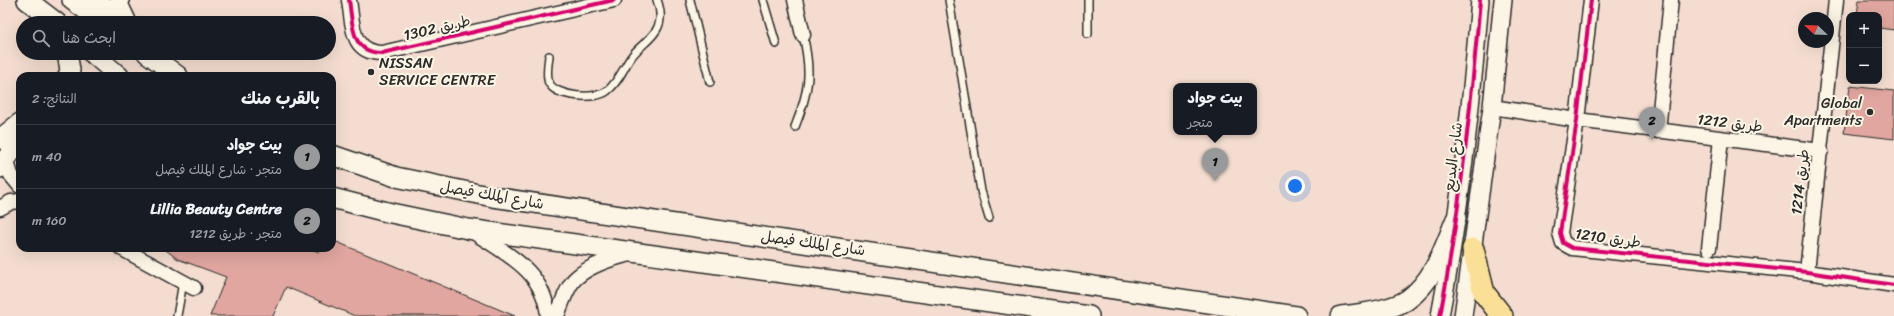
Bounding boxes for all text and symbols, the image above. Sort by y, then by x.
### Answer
street label: طريق 1302 [401,8,473,48]
north arrow [1798,12,1834,48]
map controls [1846,12,1882,84]
button: + [1846,12,1882,48]
search box [16,16,336,60]
text: ابحث هنا [62,25,116,51]
icon: search [30,27,52,49]
button: − [1846,48,1882,84]
place label: NISSAN SERVICE CENTRE [379,50,497,93]
marker: NISSAN SERVICE CENTRE [366,67,376,77]
text: بالقرب منك [241,83,320,113]
popup [1173,83,1257,135]
text: بيت جواد [1187,85,1243,111]
text: النتائج: 2 [32,87,77,110]
place label: Global Apartments [1783,90,1863,133]
street label: طريق 1212 [1696,106,1764,140]
pin: 2 [1639,107,1665,140]
marker: Global Apartments [1865,107,1875,117]
text: متجر [1187,111,1213,134]
street label: شارع البديع [1436,121,1470,193]
text: بيت جواد [227,132,282,158]
text: 40 m [32,145,62,168]
text: 1 [304,145,310,168]
pin: 1 [1202,148,1228,181]
street label: طريق 1214 [1783,148,1817,216]
text: متجر · شارع الملك فيصل [155,158,282,181]
street label: شارع الملك فيصل [438,173,546,217]
your location [1285,176,1305,196]
text: Lillia Beauty Centre [150,196,282,222]
text: 160 m [32,209,67,232]
text: 2 [303,209,311,232]
street label: طريق 1210 [1573,221,1643,255]
text: متجر · طريق 1212 [189,222,282,245]
street label: شارع الملك فيصل [759,223,867,263]

